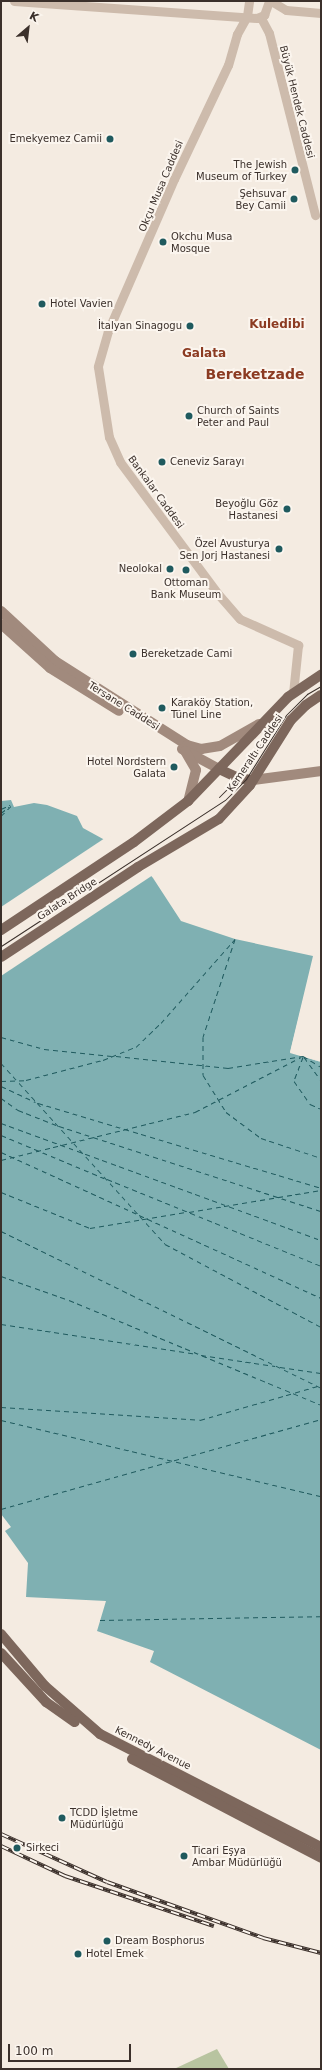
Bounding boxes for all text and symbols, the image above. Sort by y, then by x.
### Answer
north arrow [8,8,48,48]
text: K [27,9,41,25]
street label: Büyük Hendek Caddesi [277,44,317,160]
place label: Emekyemez Camii [10,133,102,145]
marker: Emekyemez Camii [105,134,115,144]
street label: Okçu Musa Caddesi [136,139,186,233]
place label: The Jewish Museum of Turkey [196,158,287,182]
marker: The Jewish Museum of Turkey [290,165,300,175]
place label: Şehsuvar Bey Camii [235,187,286,210]
marker: Şehsuvar Bey Camii [289,194,299,204]
place label: Okchu Musa Mosque [171,230,232,254]
marker: Okchu Musa Mosque [158,237,168,247]
place label: Hotel Vavien [50,298,113,310]
marker: Hotel Vavien [37,299,47,309]
district label: Kuledibi [249,318,305,332]
place label: İtalyan Sinagogu [98,320,182,332]
marker: İtalyan Sinagogu [185,321,195,331]
district label: Galata [182,347,226,361]
district label: Bereketzade [206,366,304,382]
place label: Church of Saints Peter and Paul [197,404,279,428]
marker: Church of Saints Peter and Paul [184,411,194,421]
street label: Bankalar Caddesi [126,453,186,531]
place label: Ceneviz Sarayı [170,456,244,468]
marker: Ceneviz Sarayı [157,457,167,467]
place label: Beyoğlu Göz Hastanesi [215,497,278,520]
marker: Beyoğlu Göz Hastanesi [281,503,293,515]
place label: Özel Avusturya Sen Jorj Hastanesi [179,537,270,560]
marker: Özel Avusturya Sen Jorj Hastanesi [273,543,285,555]
place label: Neolokal [119,563,162,575]
marker: Neolokal [165,564,175,574]
marker: Ottoman Bank Museum [181,565,191,575]
place label: Ottoman Bank Museum [151,576,221,600]
place label: Bereketzade Cami [141,648,232,660]
marker: Bereketzade Cami [128,649,138,659]
street label: Tersane Caddesi [86,679,162,733]
place label: Karaköy Station, Tünel Line [171,696,253,720]
marker: Karaköy Station, Tünel Line [156,702,168,714]
street label: Kemeraltı Caddesi [225,712,285,794]
place label: Hotel Nordstern Galata [87,755,166,778]
marker: Hotel Nordstern Galata [169,762,179,772]
street label: Galata Bridge [35,875,99,923]
street label: Kennedy Avenue [113,1724,193,1772]
place label: TCDD İşletme Müdürlüğü [70,1806,138,1830]
marker: TCDD İşletme Müdürlüğü [57,1813,67,1823]
marker: Sirkeci [11,1842,23,1854]
place label: Sirkeci [26,1842,59,1854]
place label: Ticari Eşya Ambar Müdürlüğü [192,1844,282,1868]
marker: Ticari Eşya Ambar Müdürlüğü [179,1851,189,1861]
place label: Dream Bosphorus [115,1935,204,1947]
marker: Dream Bosphorus [102,1936,112,1946]
place label: Hotel Emek [86,1948,144,1960]
marker: Hotel Emek [73,1949,83,1959]
scale bar [10,2036,133,2062]
text: 100 m [15,2044,53,2058]

